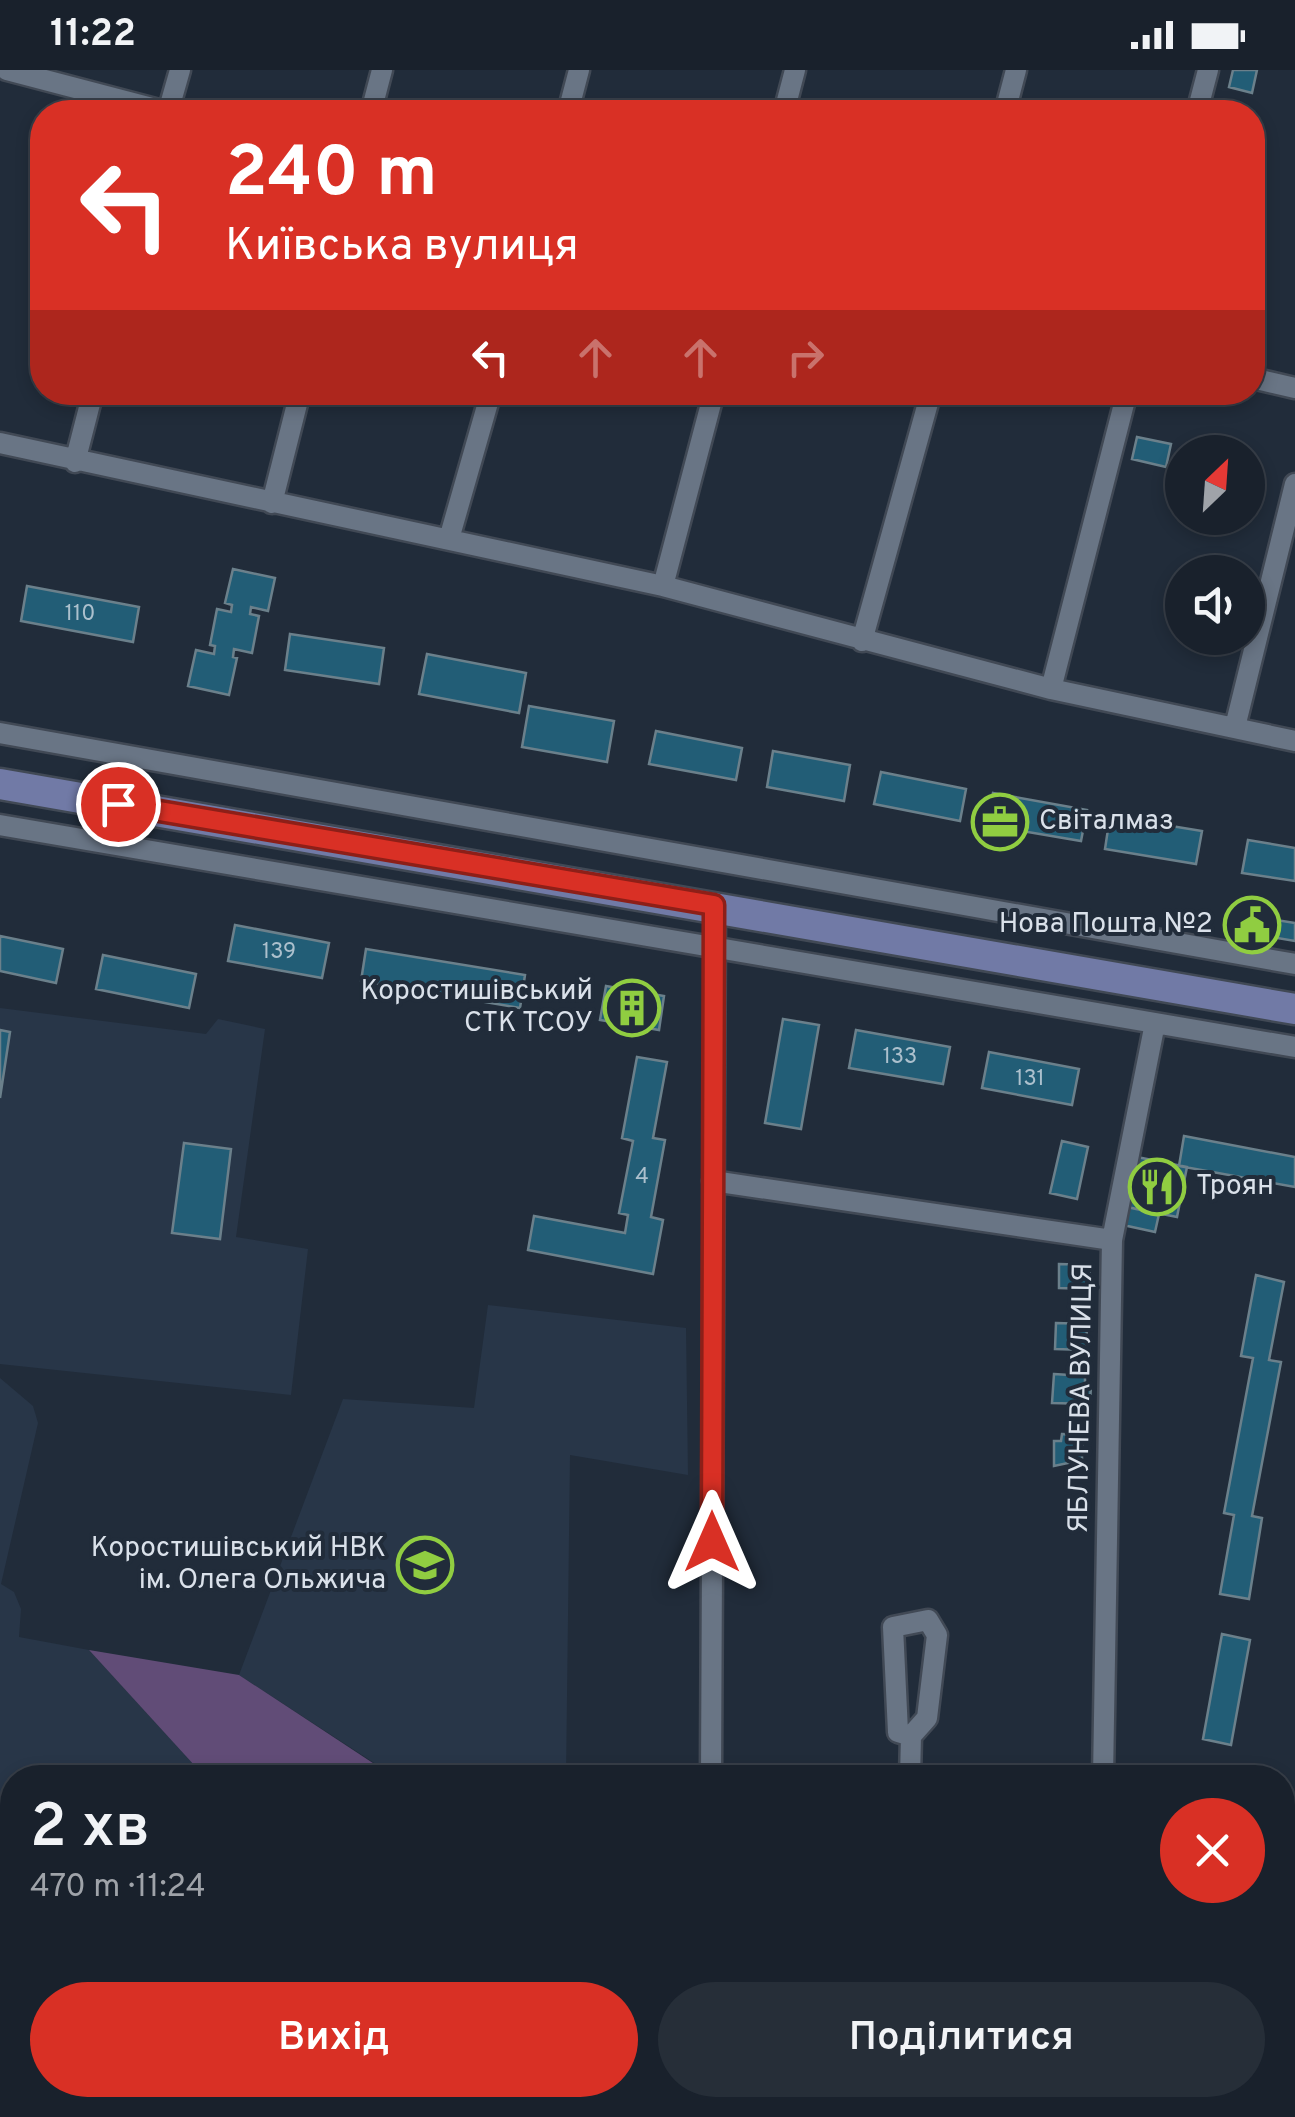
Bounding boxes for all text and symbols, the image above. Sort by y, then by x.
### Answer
text: 11:22 [50,11,136,60]
text: 240 m [225,132,438,221]
icon: left [60,140,190,270]
text: Київська вулиця [225,219,579,276]
icon: left [463,330,518,385]
icon: ahead [568,330,623,385]
icon: ahead [673,330,728,385]
icon: right [778,330,833,385]
north arrow [1165,435,1265,535]
map controls [1165,435,1265,655]
button: sound [1165,555,1265,655]
house number: 110 [65,601,95,628]
pin [76,762,161,847]
icon: arrive [91,777,146,832]
office icon: Світалмаз [970,792,1030,852]
place label: Світалмаз [1039,804,1174,840]
public building icon: Нова Пошта №2 [1222,895,1282,955]
place label: Нова Пошта №2 [999,907,1213,943]
house number: 139 [262,939,296,966]
place label: Коростишівський СТК ТСОУ [361,974,593,1042]
building icon: Коростишівський СТК ТСОУ [602,978,662,1038]
house number: 133 [883,1044,917,1071]
house number: 131 [1015,1066,1045,1093]
restaurant icon: Троян [1127,1157,1187,1217]
house number: 4 [635,1164,649,1191]
place label: Троян [1196,1169,1274,1205]
street label: ЯБЛУНЕВА ВУЛИЦЯ [1062,1262,1102,1534]
position arrow [660,1490,764,1594]
place label: Коростишівський НВК ім. Олега Ольжича [91,1531,386,1599]
school or university icon: Коростишівський НВК ім. Олега Ольжича [395,1535,455,1595]
text: 2 хв [30,1792,150,1868]
button: close [1160,1798,1265,1903]
text: 470 m · 11:24 [30,1868,206,1908]
button: Вихід [30,1982,638,2097]
button: Поділитися [658,1982,1265,2097]

